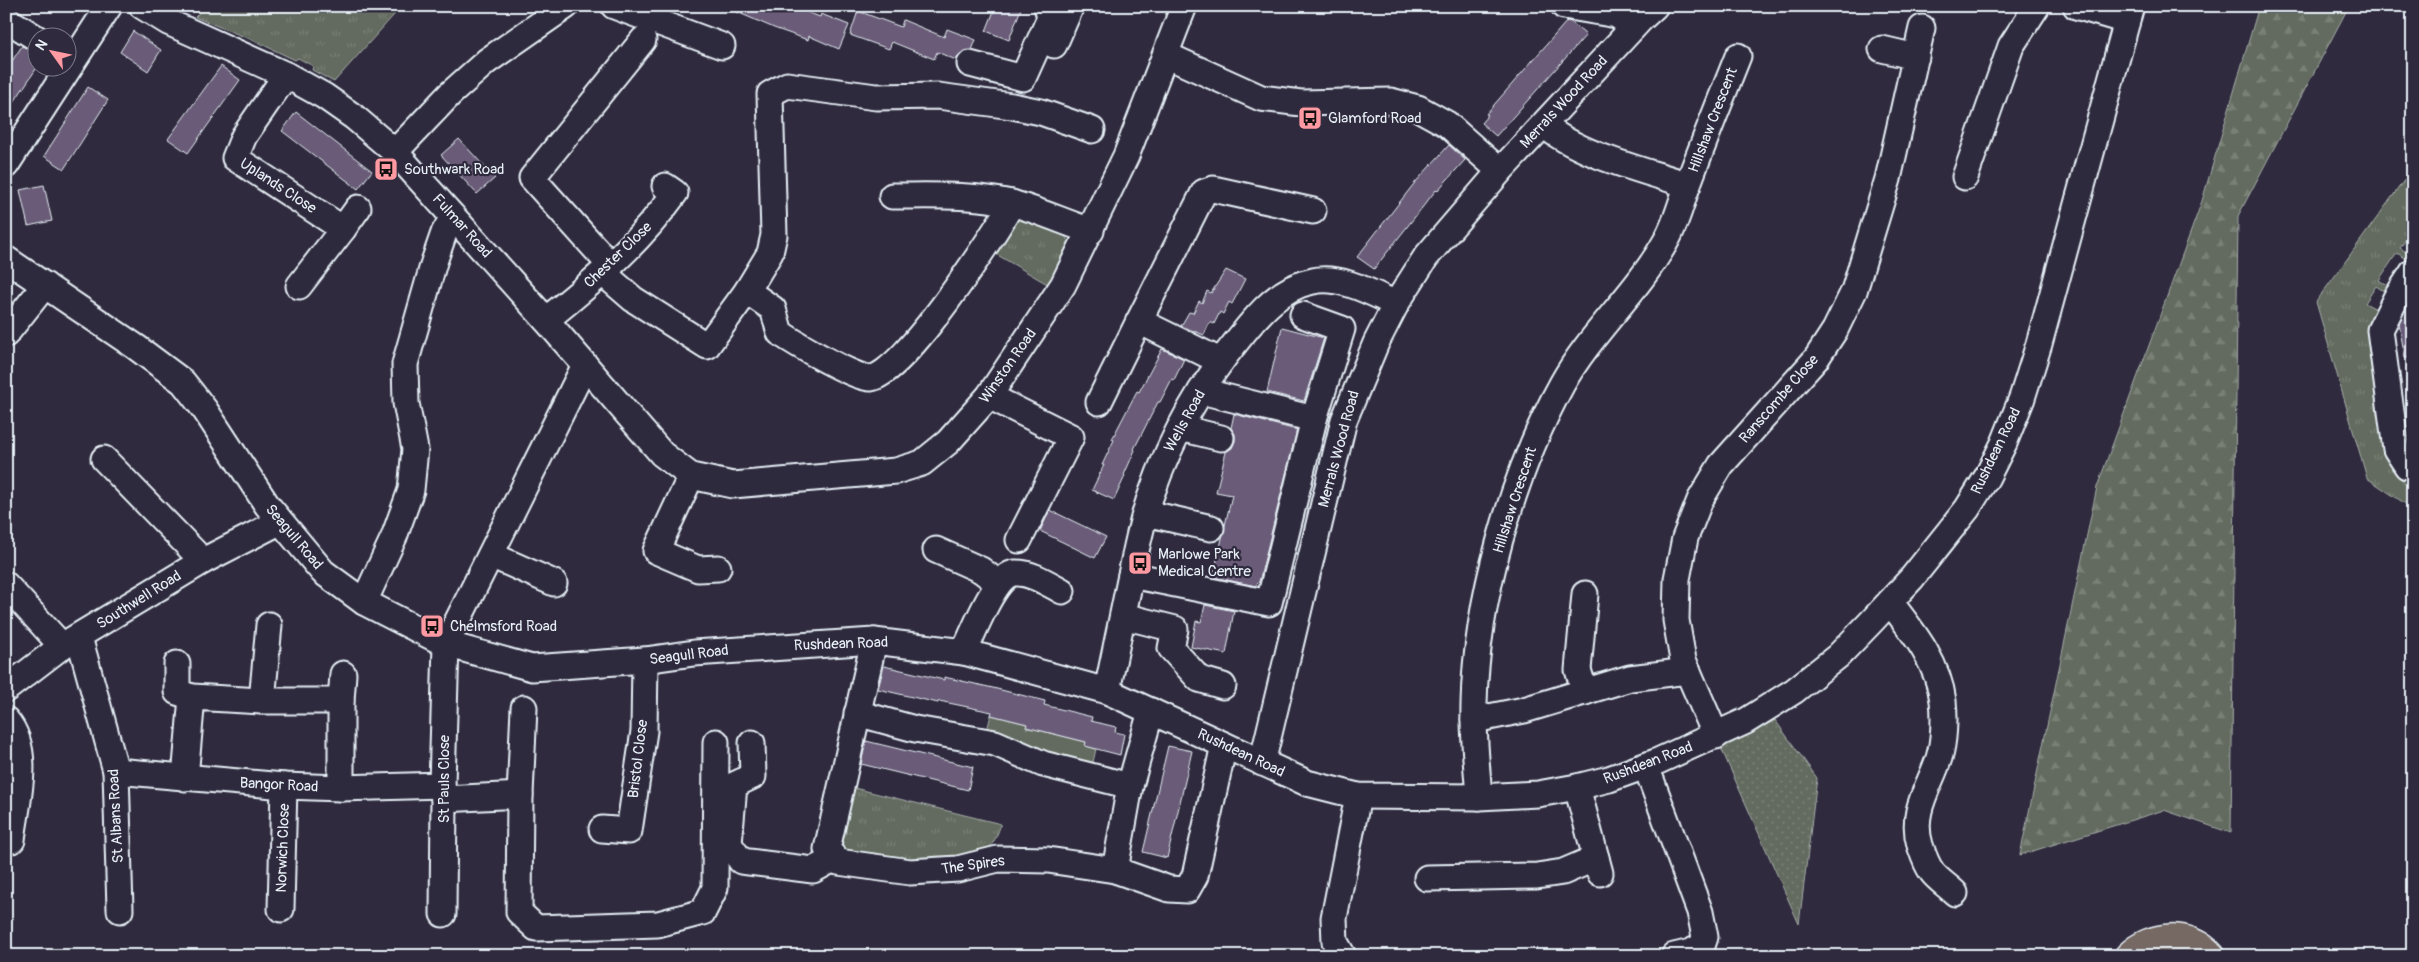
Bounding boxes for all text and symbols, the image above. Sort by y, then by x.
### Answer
north arrow [28,28,78,78]
text: N [32,37,51,54]
street label: Merrals Wood Road [1516,52,1612,152]
street label: Hillshaw Crescent [1684,64,1742,175]
bus stop icon: Glamford Road [1297,105,1323,131]
place label: Glamford Road [1328,109,1422,128]
street label: Uplands Close [236,154,321,218]
bus stop icon: Southwark Road [373,156,399,182]
place label: Southwark Road [404,160,504,179]
street label: Fulmar Road [428,190,496,262]
street label: Chester Close [580,217,656,292]
street label: Winston Road [975,325,1041,407]
street label: Ranscombe Close [1735,350,1823,447]
street label: Wells Road [1160,386,1210,456]
street label: Merrals Wood Road [1314,389,1364,509]
street label: Rushdean Road [1967,405,2025,497]
street label: Hillshaw Crescent [1489,443,1541,556]
street label: Seagull Road [261,500,327,574]
place label: Marlowe Park Medical Centre [1158,545,1251,581]
bus stop icon: Marlowe Park Medical Centre [1127,550,1153,576]
street label: Southwell Road [93,566,185,634]
bus stop icon: Chelmsford Road [419,613,445,639]
place label: Chelmsford Road [450,617,557,636]
street label: Rushdean Road [794,633,888,655]
street label: Seagull Road [648,641,730,669]
street label: Bristol Close [624,718,652,799]
street label: Rushdean Road [1194,724,1288,782]
street label: St Pauls Close [435,734,454,823]
street label: Rushdean Road [1601,737,1695,789]
street label: St Albans Road [104,768,128,864]
street label: Bangor Road [239,773,319,797]
street label: Norwich Close [272,802,294,893]
street label: The Spires [940,851,1006,879]

